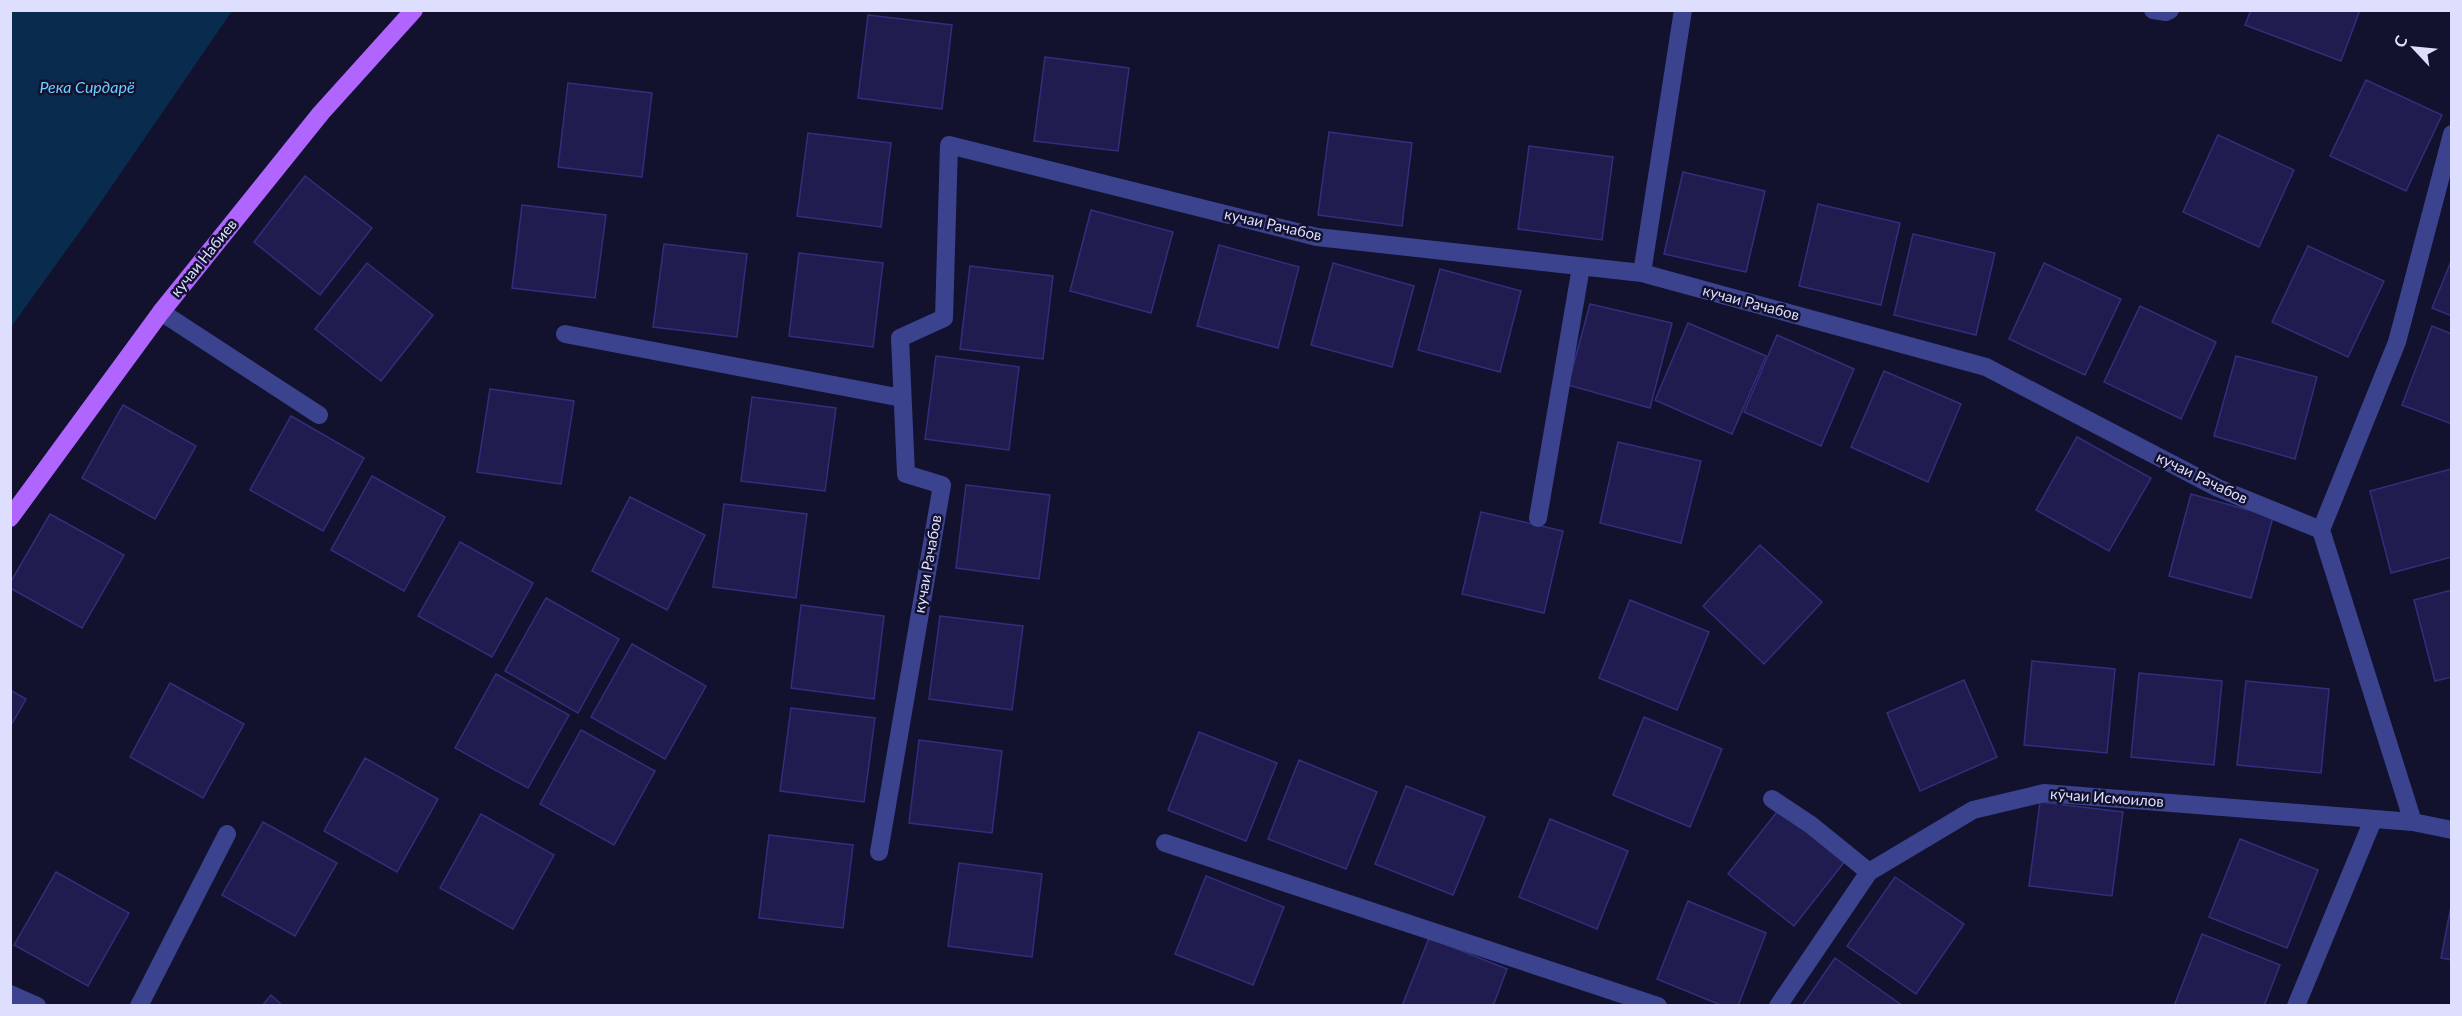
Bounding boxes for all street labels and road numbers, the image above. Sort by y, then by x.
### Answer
street label: кучаи Рачабов [1223,204,1324,244]
street label: кучаи Набиев [166,215,240,300]
street label: кучаи Рачабов [1701,280,1802,324]
street label: кучаи Рачабов [2154,447,2251,507]
street label: кучаи Рачабов [910,513,944,614]
street label: кӯчаи Исмоилов [2050,784,2165,810]

